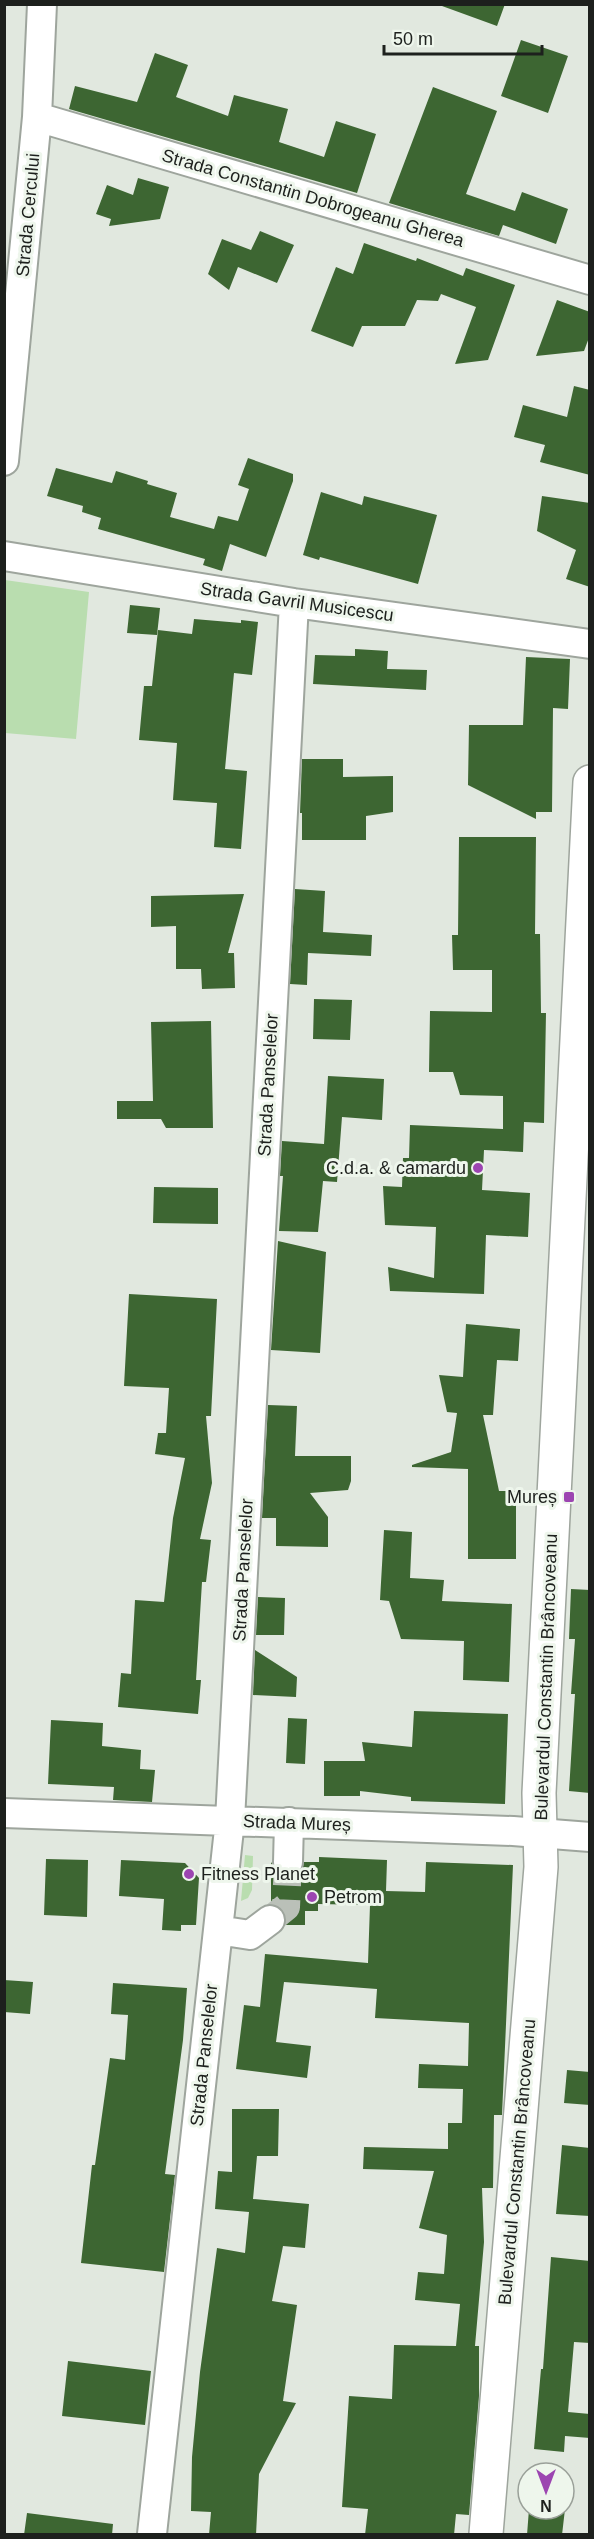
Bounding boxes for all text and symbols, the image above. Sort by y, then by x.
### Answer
scale bar [384,18,542,56]
text: 50 m [393,29,433,49]
street label: Strada Constantin Dobrogeanu Gherea [160,145,467,251]
street label: Strada Cercului [13,152,43,278]
street label: Strada Gavril Musicescu [199,579,395,625]
street label: Strada Panselelor [254,1013,282,1157]
place label: C.d.a. & camardu [326,1158,466,1178]
marker: C.d.a. & camardu [471,1161,485,1175]
place label: Mureș [507,1487,557,1507]
marker: Mureș [562,1490,576,1504]
street label: Strada Panselelor [229,1498,257,1642]
street label: Bulevardul Constantin Brâncoveanu [531,1533,561,1821]
street label: Strada Mureș [243,1811,351,1835]
place label: Fitness Planet [201,1864,315,1884]
marker: Fitness Planet [182,1867,196,1881]
place label: Petrom [324,1887,382,1907]
marker: Petrom [305,1890,319,1904]
street label: Strada Panselelor [187,1983,221,2127]
street label: Bulevardul Constantin Brâncoveanu [495,2018,539,2306]
north arrow [516,2461,576,2521]
text: N [540,2497,552,2514]

